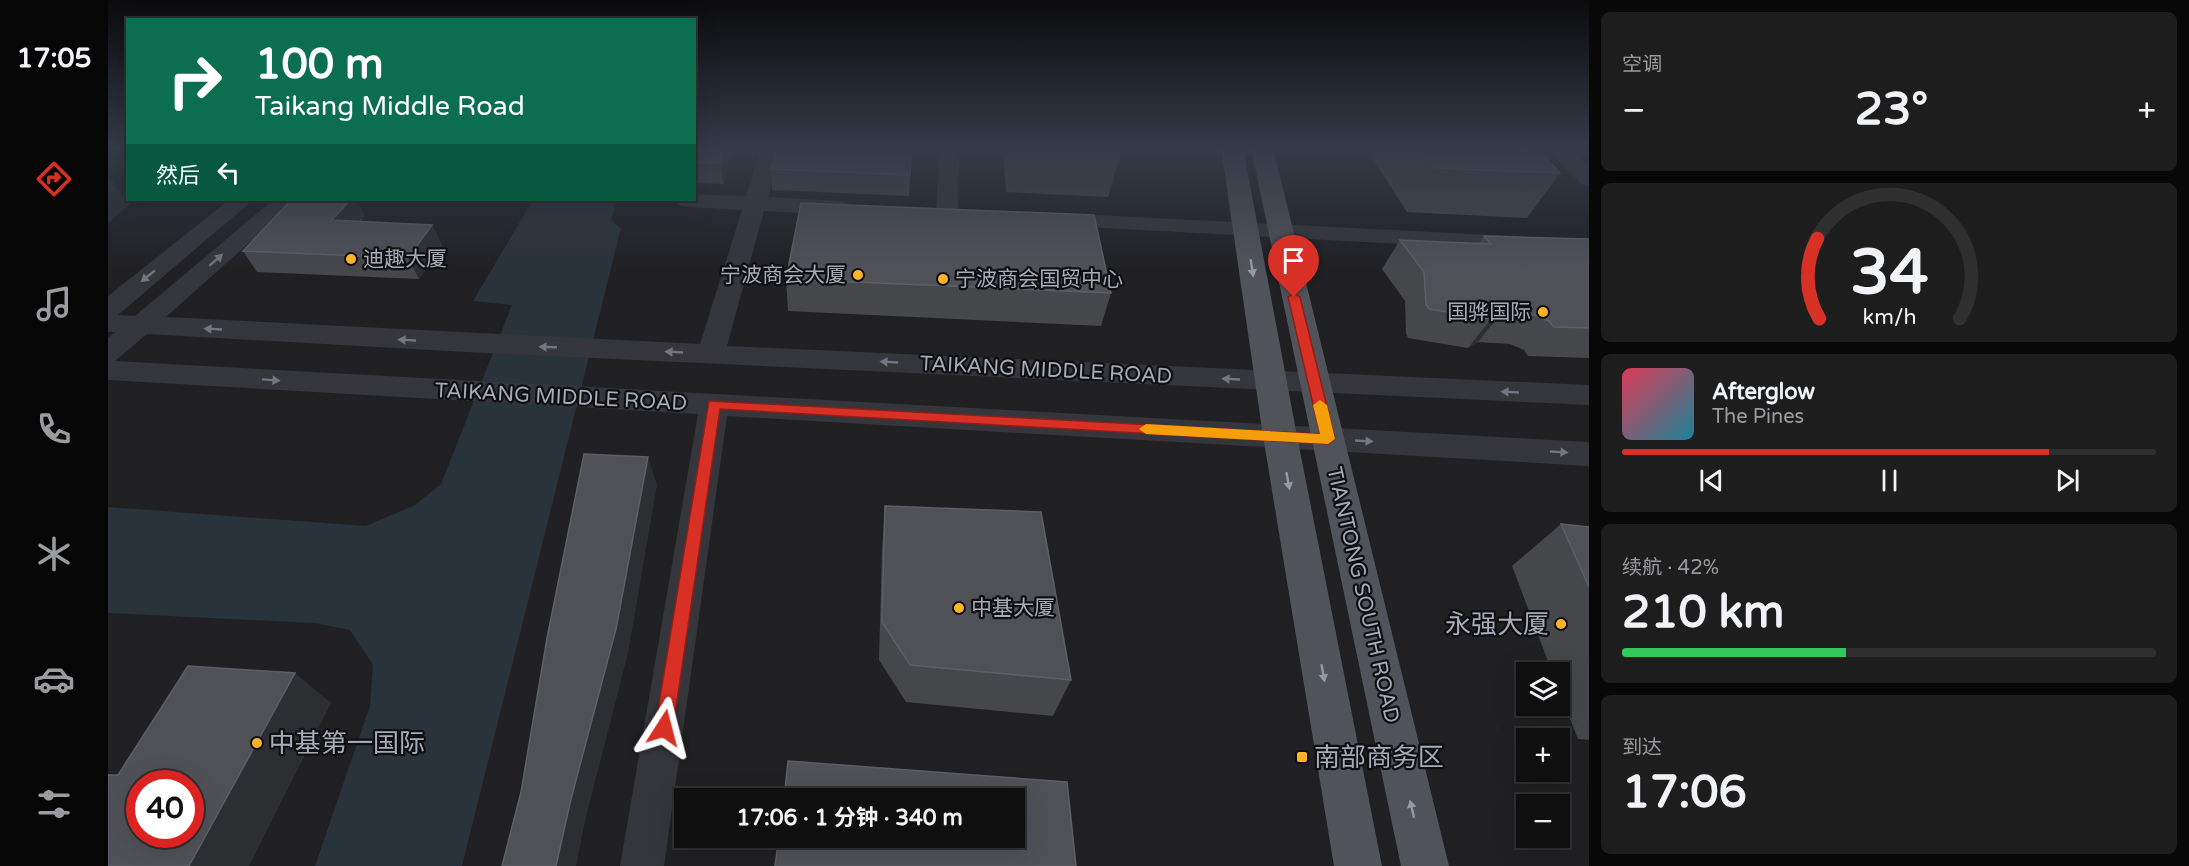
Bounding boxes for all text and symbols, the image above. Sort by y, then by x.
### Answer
text: 100 m [255,39,384,90]
text: 17:05 [17,42,91,75]
icon: right [156,42,234,120]
text: 空调 [1622,53,1662,77]
text: 23° [1855,83,1928,137]
text: Taikang Middle Road [255,90,525,123]
text: − [1622,91,1646,130]
text: + [2137,91,2156,130]
icon: left [212,156,245,189]
icon: directions [33,158,75,200]
text: 然后 [156,163,200,189]
pin [1268,235,1319,297]
text: 34 [1850,236,1928,311]
icon: arrive [1277,244,1310,277]
place label: 迪趣大厦 [363,247,447,272]
marker: 迪趣大厦 [344,252,358,266]
one-way arrow [208,254,224,267]
one-way arrow [1248,259,1257,278]
place label: 宁波商会大厦 [720,263,846,288]
place label: 宁波商会国贸中心 [955,267,1123,292]
marker: 宁波商会大厦 [851,268,865,282]
one-way arrow [140,270,156,283]
marker: 宁波商会国贸中心 [936,272,950,286]
icon: music [33,283,75,325]
place label: 国骅国际 [1447,300,1531,325]
marker: 国骅国际 [1536,305,1550,319]
text: km/h [1862,305,1916,331]
one-way arrow [203,324,222,333]
one-way arrow [398,335,417,344]
one-way arrow [539,342,558,351]
one-way arrow [664,348,683,357]
street label: TAIKANG MIDDLE ROAD [919,351,1173,389]
one-way arrow [880,358,899,367]
one-way arrow [1221,374,1240,383]
one-way arrow [262,375,281,385]
street label: TAIKANG MIDDLE ROAD [434,378,688,416]
text: Afterglow [1712,379,1815,405]
one-way arrow [1500,387,1519,396]
text: The Pines [1712,405,1804,429]
icon: phone [33,408,75,450]
one-way arrow [1355,437,1374,446]
one-way arrow [1549,448,1568,457]
icon: previous [1695,464,1728,497]
icon: pause [1873,464,1906,497]
icon: next [2051,464,2084,497]
street label: TIANTONG SOUTH ROAD [1321,465,1405,725]
one-way arrow [1284,472,1293,491]
icon: climate [33,533,75,575]
text: 续航 · 42% [1622,556,1719,580]
text: 210 km [1622,586,1784,640]
place label: 中基大厦 [971,596,1055,621]
marker: 中基大厦 [952,601,966,615]
place label: 永强大厦 [1445,609,1549,640]
marker: 永强大厦 [1554,617,1568,631]
icon: car [33,658,75,700]
map controls [1516,662,1570,848]
button: layers [1516,662,1570,716]
one-way arrow [1319,663,1328,682]
position arrow [632,696,696,760]
place label: 中基第一国际 [269,728,425,759]
button: + [1516,728,1570,782]
marker: 中基第一国际 [250,736,264,750]
text: 到达 [1622,736,1662,760]
place label: 南部商务区 [1314,742,1444,773]
marker: 南部商务区 [1295,750,1309,764]
text: 17:06 [1622,766,1747,820]
speed limit sign: 40 [126,770,204,848]
icon: filters [33,783,75,825]
button: − [1516,794,1570,848]
one-way arrow [1406,800,1416,818]
text: 17:06 · 1 分钟 · 340 m [736,805,963,831]

